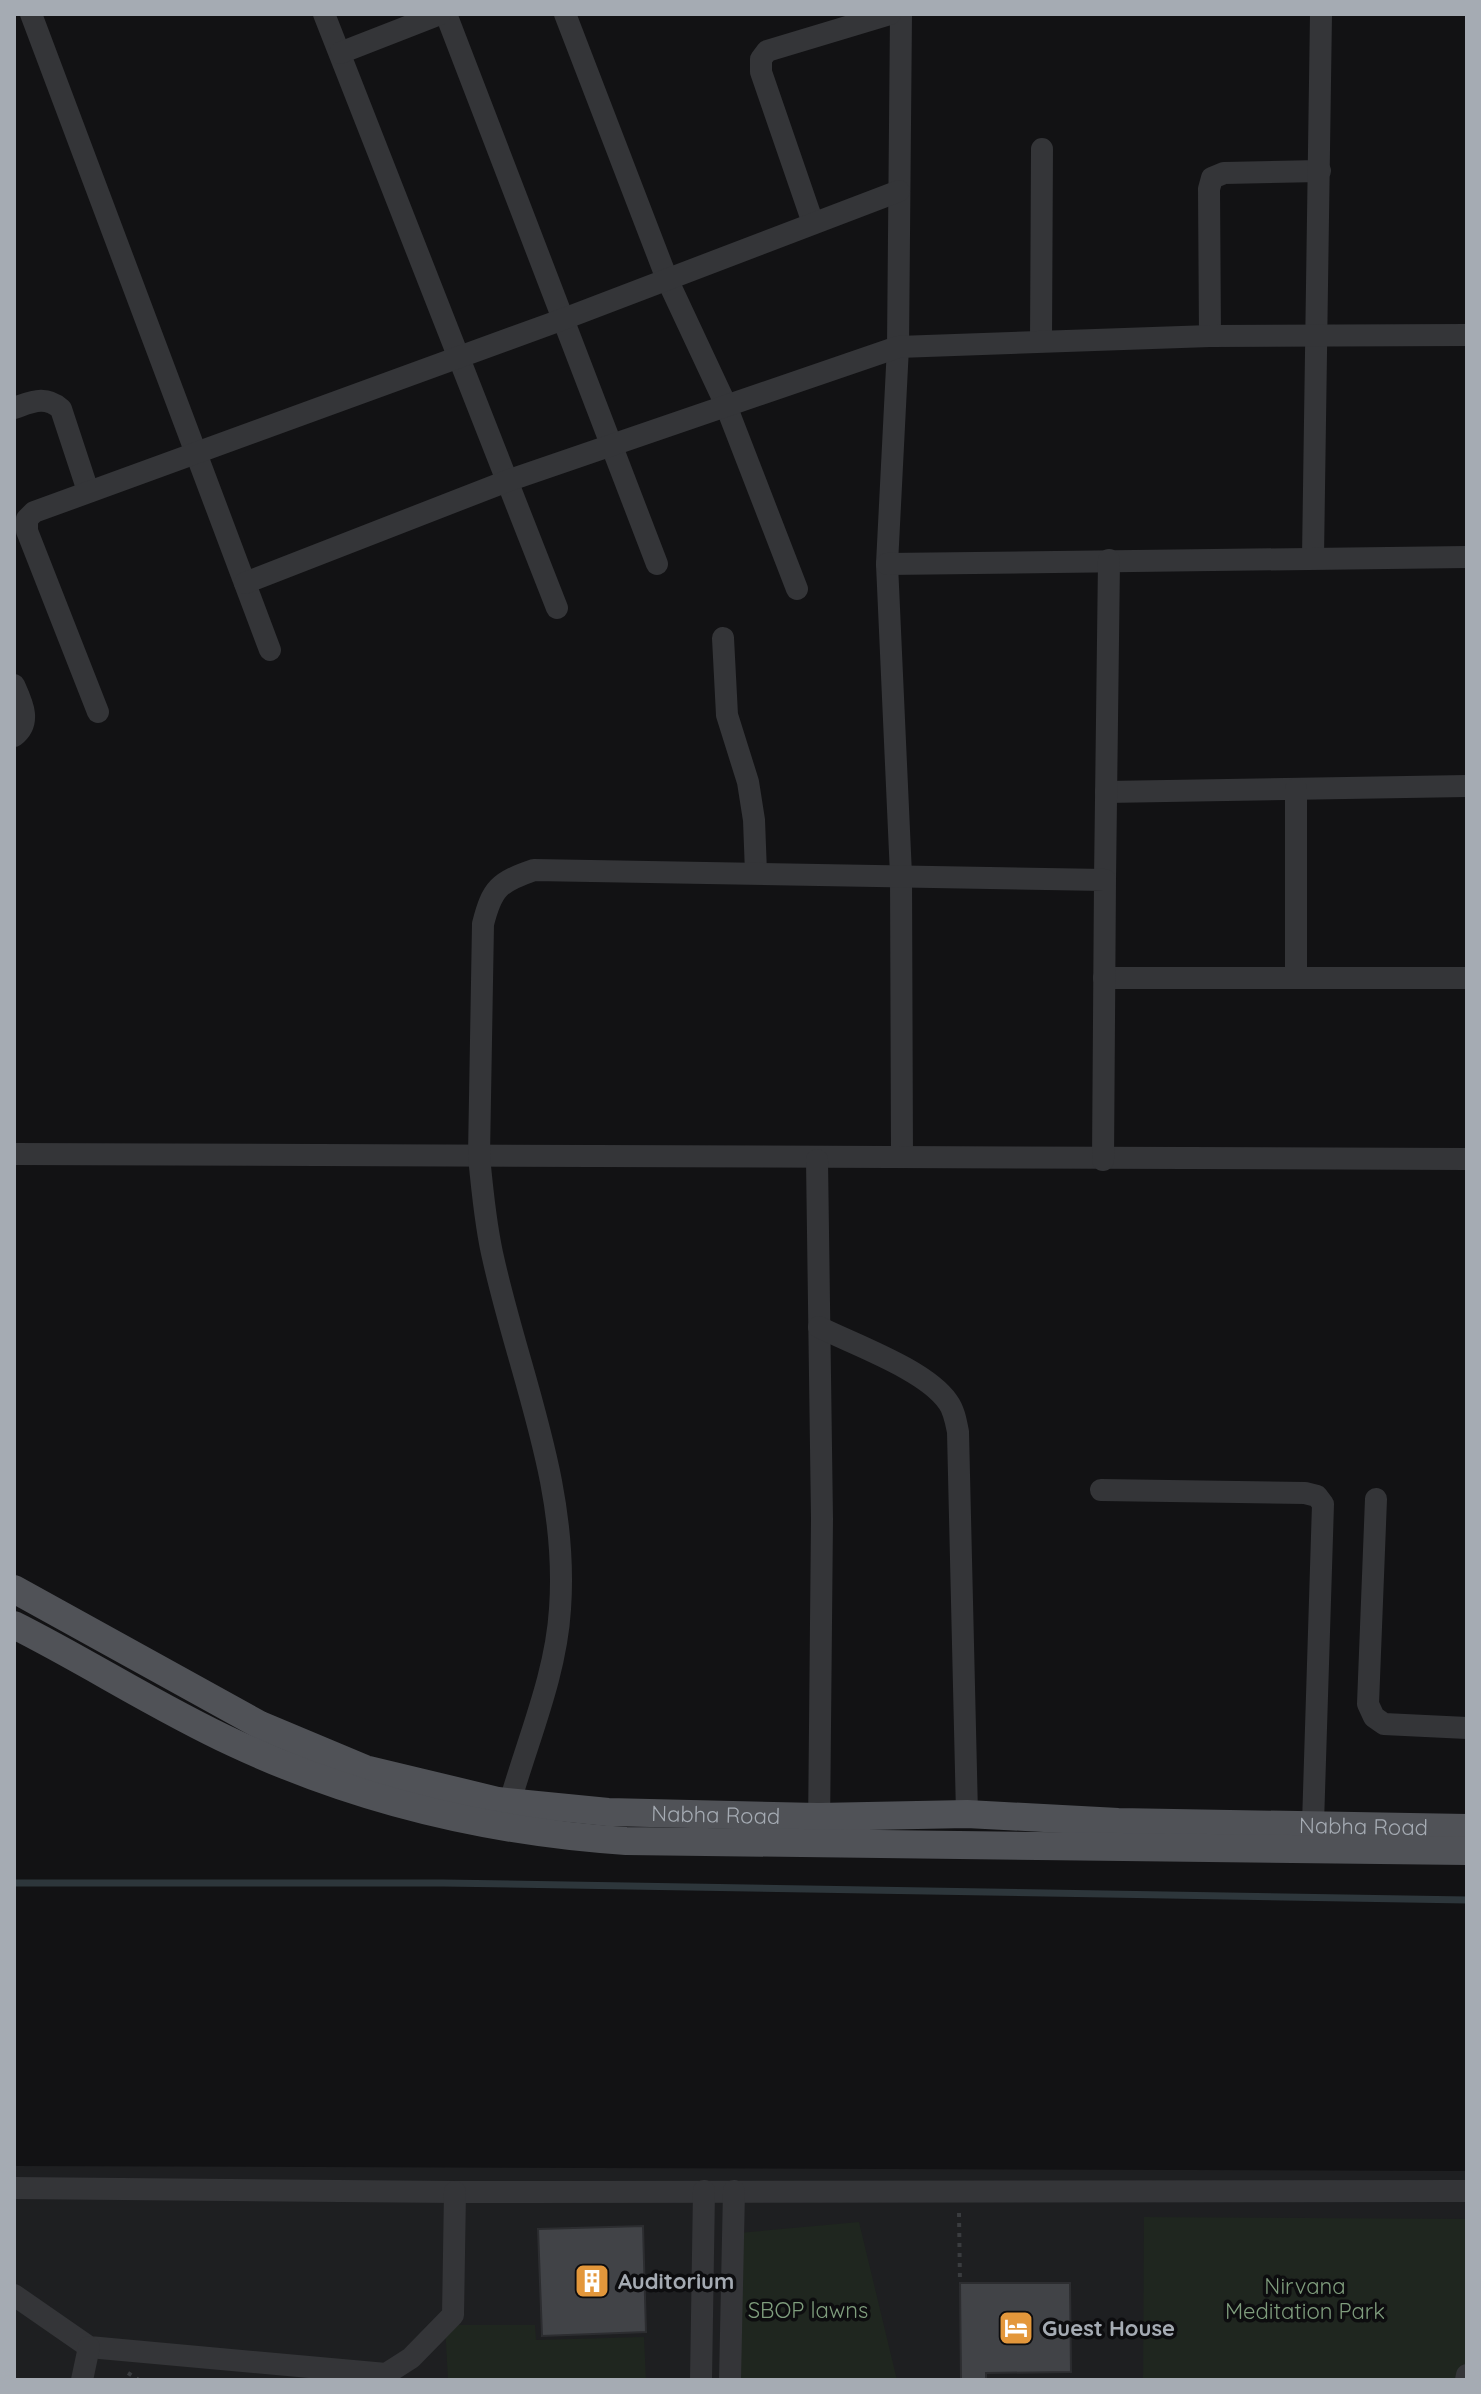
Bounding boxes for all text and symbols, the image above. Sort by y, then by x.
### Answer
street label: Nabha Road [651,1799,781,1830]
street label: Nabha Road [1299,1811,1428,1841]
building icon: Auditorium [573,2262,611,2300]
place label: Auditorium [618,2267,734,2295]
park label: Nirvana Meditation Park [1225,2272,1385,2325]
park label: SBOP lawns [748,2296,868,2324]
hotel icon: Guest House [997,2309,1035,2347]
place label: Guest House [1042,2314,1175,2342]

